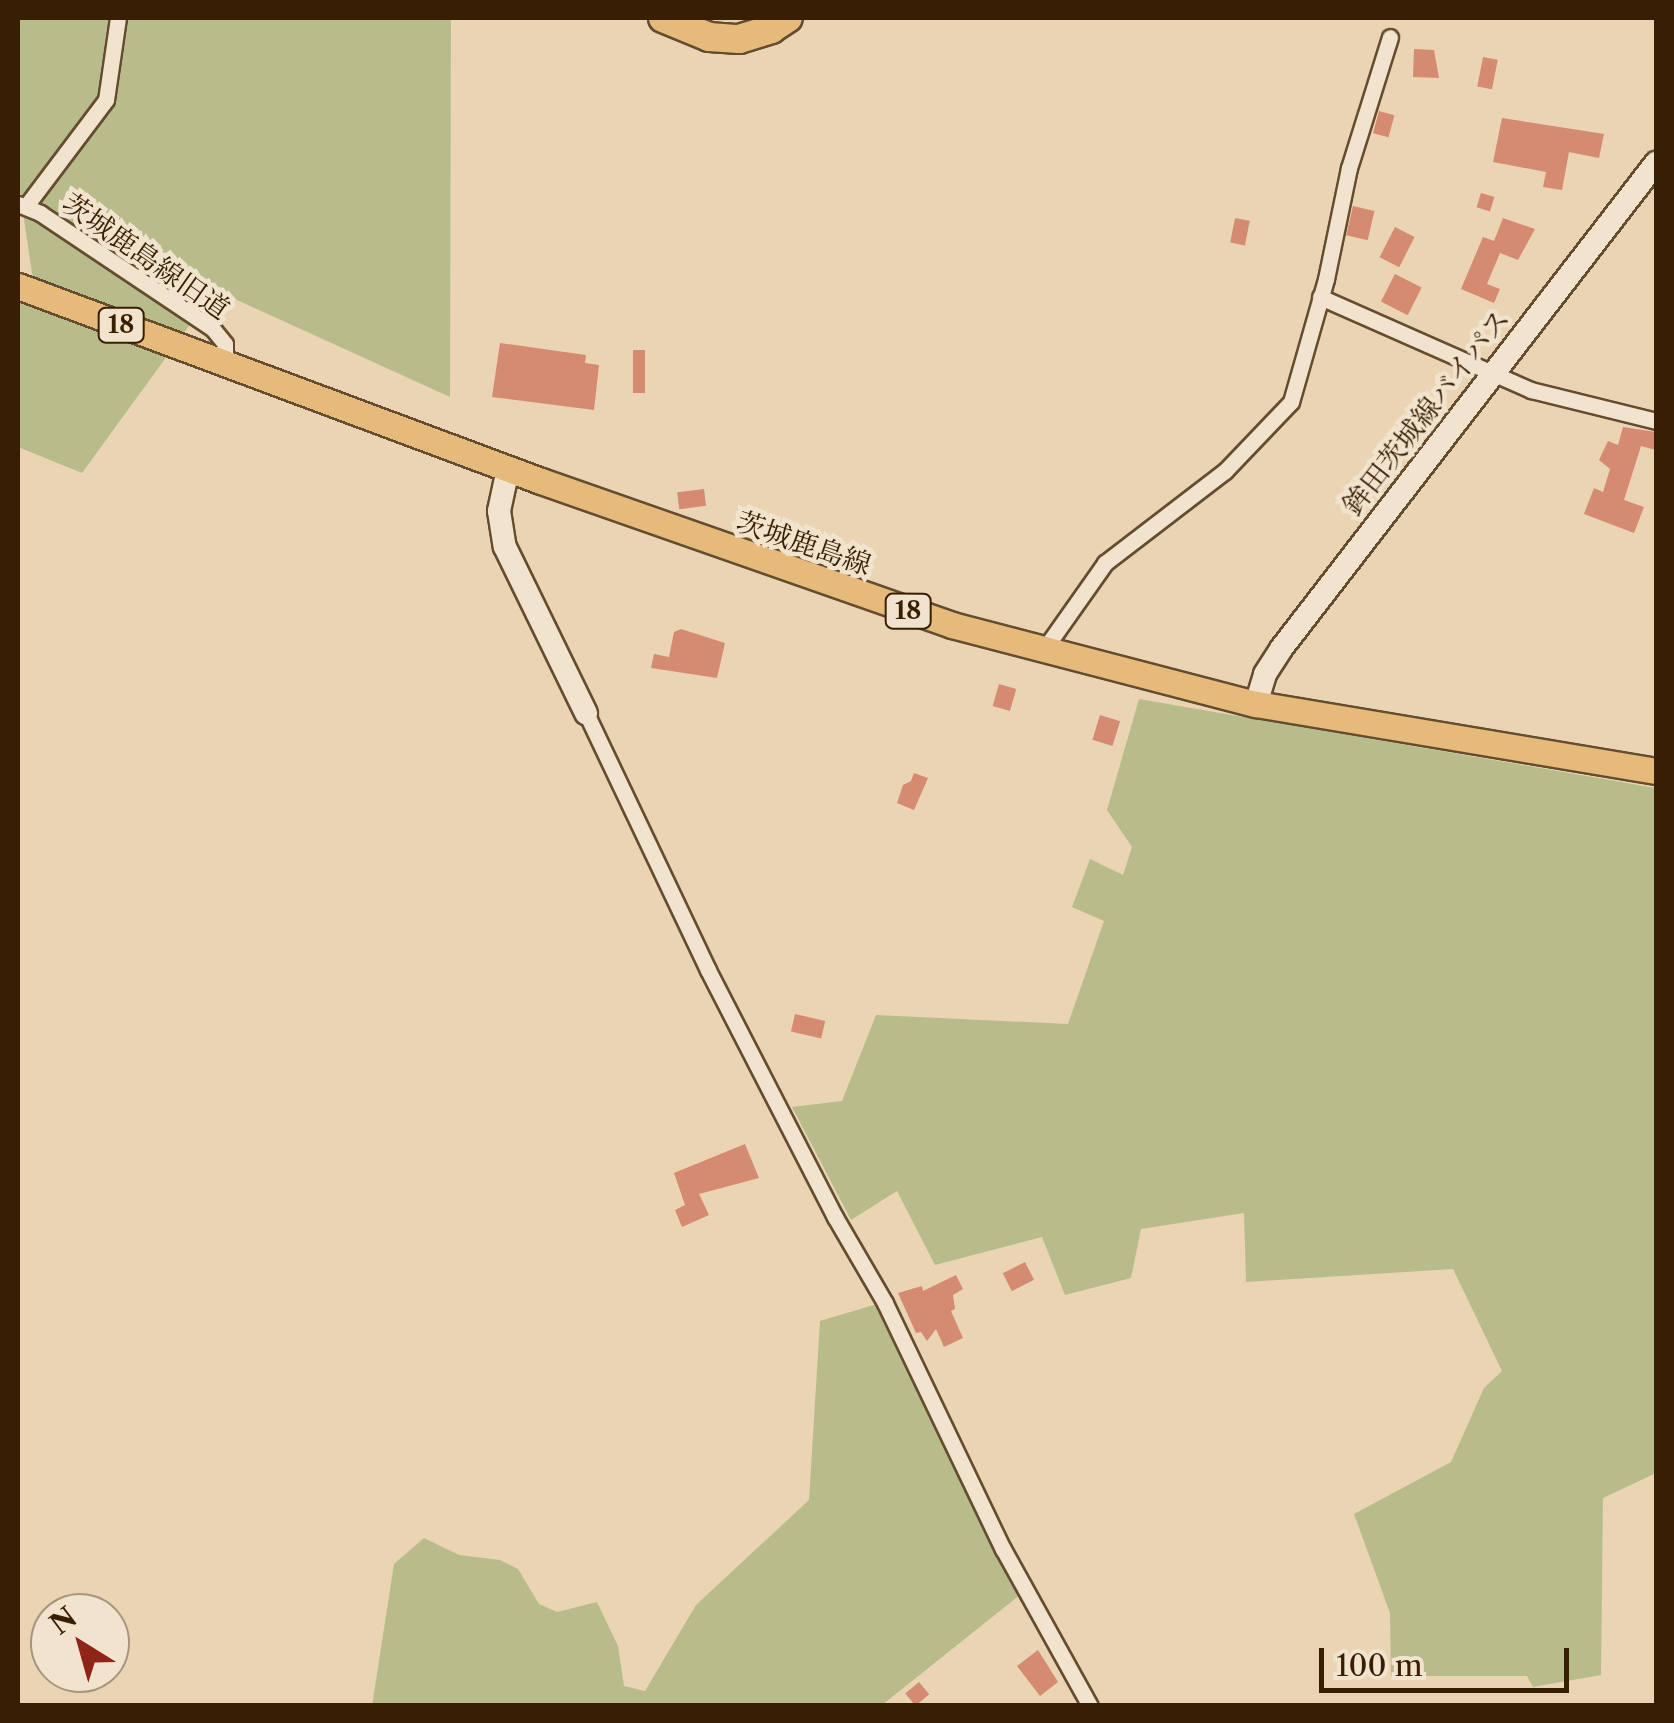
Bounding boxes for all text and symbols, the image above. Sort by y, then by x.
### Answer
street label: 茨城鹿島線旧道 [56,186,236,326]
street label: 鉾田茨城線バイパス [1335,302,1517,522]
road number: 18 [96,305,146,345]
street label: 茨城鹿島線 [732,504,876,582]
road number: 18 [883,591,933,631]
north arrow [30,1593,130,1693]
text: N [43,1600,83,1642]
scale bar [1324,1628,1574,1690]
text: 100 m [1336,1647,1423,1684]

